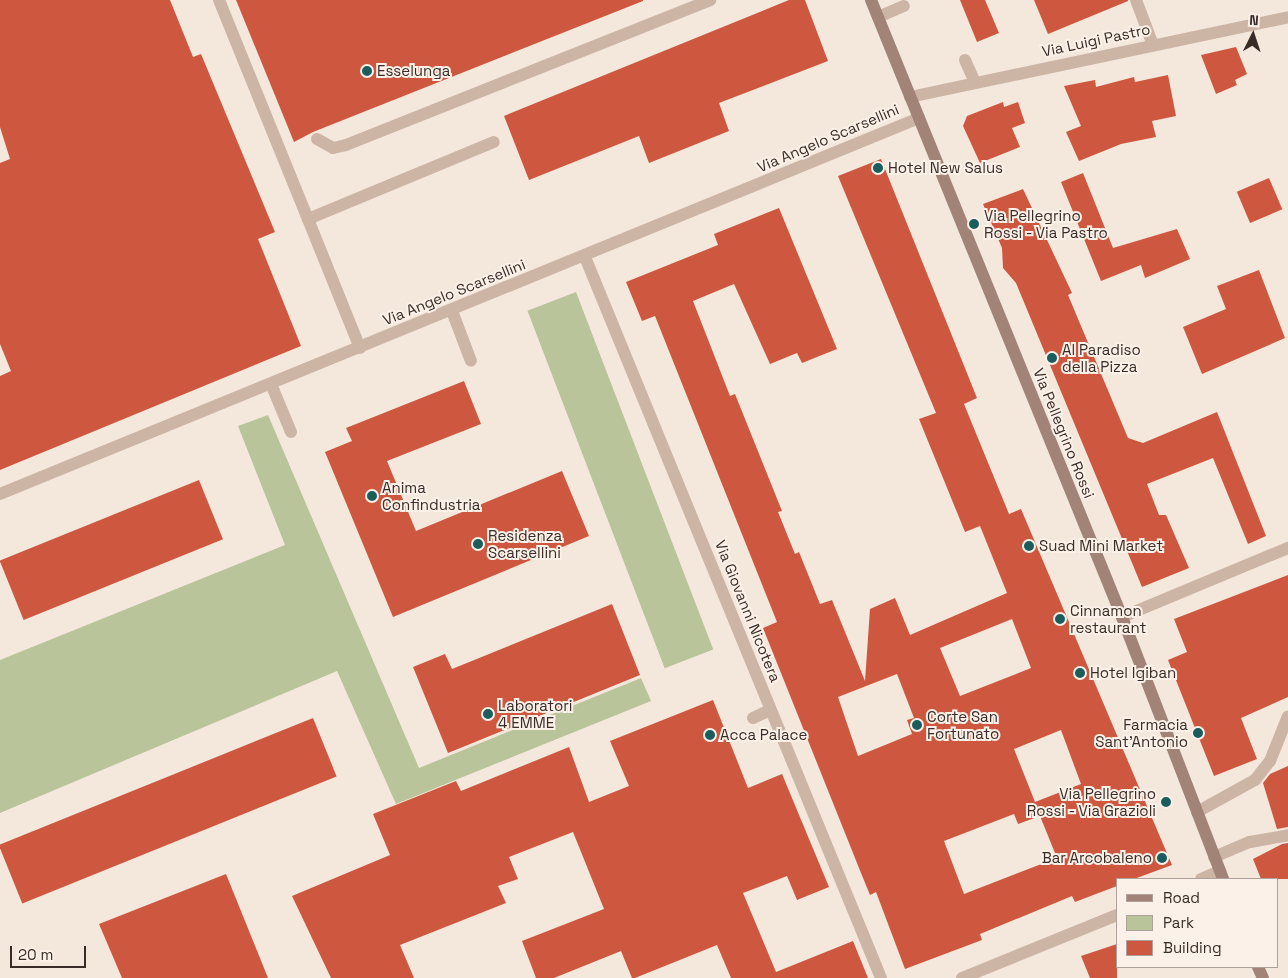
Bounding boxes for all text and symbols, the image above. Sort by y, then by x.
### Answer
north arrow [1228,10,1278,60]
text: N [1249,11,1259,29]
street label: Via Luigi Pastro [1040,20,1152,60]
place label: Esselunga [377,62,450,80]
marker: Esselunga [361,65,373,77]
street label: Via Angelo Scarsellini [754,100,902,176]
place label: Hotel New Salus [888,159,1003,177]
marker: Hotel New Salus [872,162,884,174]
place label: Via Pellegrino Rossi - Via Pastro [984,206,1109,241]
marker: Via Pellegrino Rossi - Via Pastro [968,218,980,230]
street label: Via Angelo Scarsellini [380,255,528,329]
place label: Al Paradiso della Pizza [1062,340,1141,375]
marker: Al Paradiso della Pizza [1046,352,1058,364]
street label: Via Pellegrino Rossi [1030,365,1098,501]
place label: Anima Confindustria [382,478,480,513]
marker: Anima Confindustria [366,490,378,502]
place label: Residenza Scarsellini [488,526,562,561]
street label: Via Giovanni Nicotera [711,537,785,685]
place label: Suad Mini Market [1039,537,1163,555]
marker: Residenza Scarsellini [472,538,484,550]
marker: Suad Mini Market [1023,540,1035,552]
place label: Cinnamon restaurant [1070,601,1146,636]
marker: Cinnamon restaurant [1054,613,1066,625]
place label: Hotel Igiban [1090,664,1176,682]
marker: Hotel Igiban [1074,667,1086,679]
place label: Laboratori 4 EMME [498,696,573,731]
place label: Corte San Fortunato [927,707,999,742]
marker: Laboratori 4 EMME [482,708,494,720]
place label: Farmacia Sant'Antonio [1095,715,1188,750]
marker: Corte San Fortunato [911,719,923,731]
place label: Acca Palace [720,726,807,744]
marker: Farmacia Sant'Antonio [1192,727,1204,739]
marker: Acca Palace [704,729,716,741]
place label: Via Pellegrino Rossi - Via Grazioli [1026,784,1156,819]
marker: Via Pellegrino Rossi - Via Grazioli [1160,796,1172,808]
place label: Bar Arcobaleno [1042,849,1152,867]
marker: Bar Arcobaleno [1156,852,1168,864]
legend [1116,878,1278,968]
text: Road [1163,888,1200,907]
text: Park [1163,913,1194,932]
scale bar [12,936,89,968]
text: Building [1163,938,1222,957]
text: 20 m [18,945,53,964]

